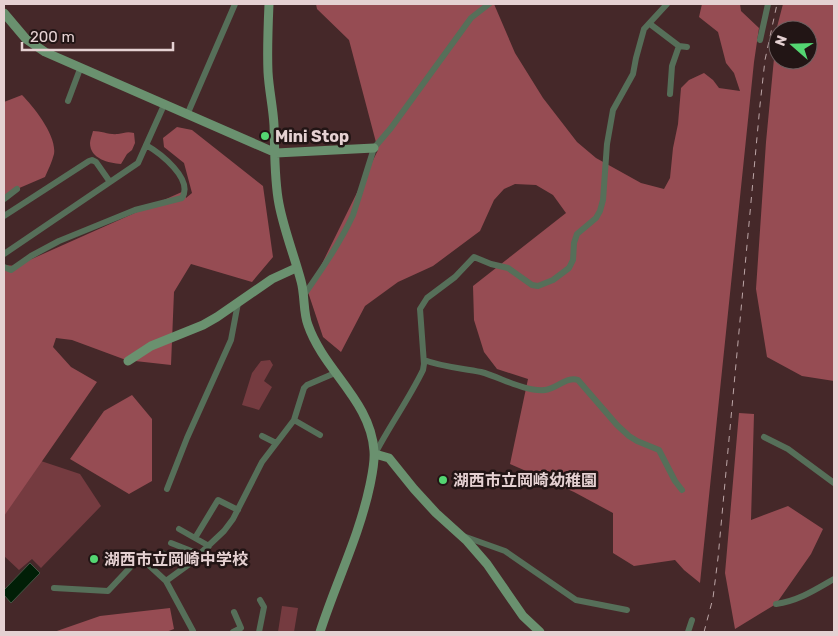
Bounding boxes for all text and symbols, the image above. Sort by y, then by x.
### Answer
scale bar [22,20,174,52]
north arrow [768,20,818,70]
text: 200 m [30,28,75,46]
text: N [772,33,791,48]
place label: Mini Stop [275,127,349,146]
marker: Mini Stop [259,130,271,142]
place label: 湖西市立岡崎幼稚園 [453,471,597,490]
marker: 湖西市立岡崎幼稚園 [437,474,449,486]
place label: 湖西市立岡崎中学校 [104,550,248,569]
marker: 湖西市立岡崎中学校 [88,553,100,565]

